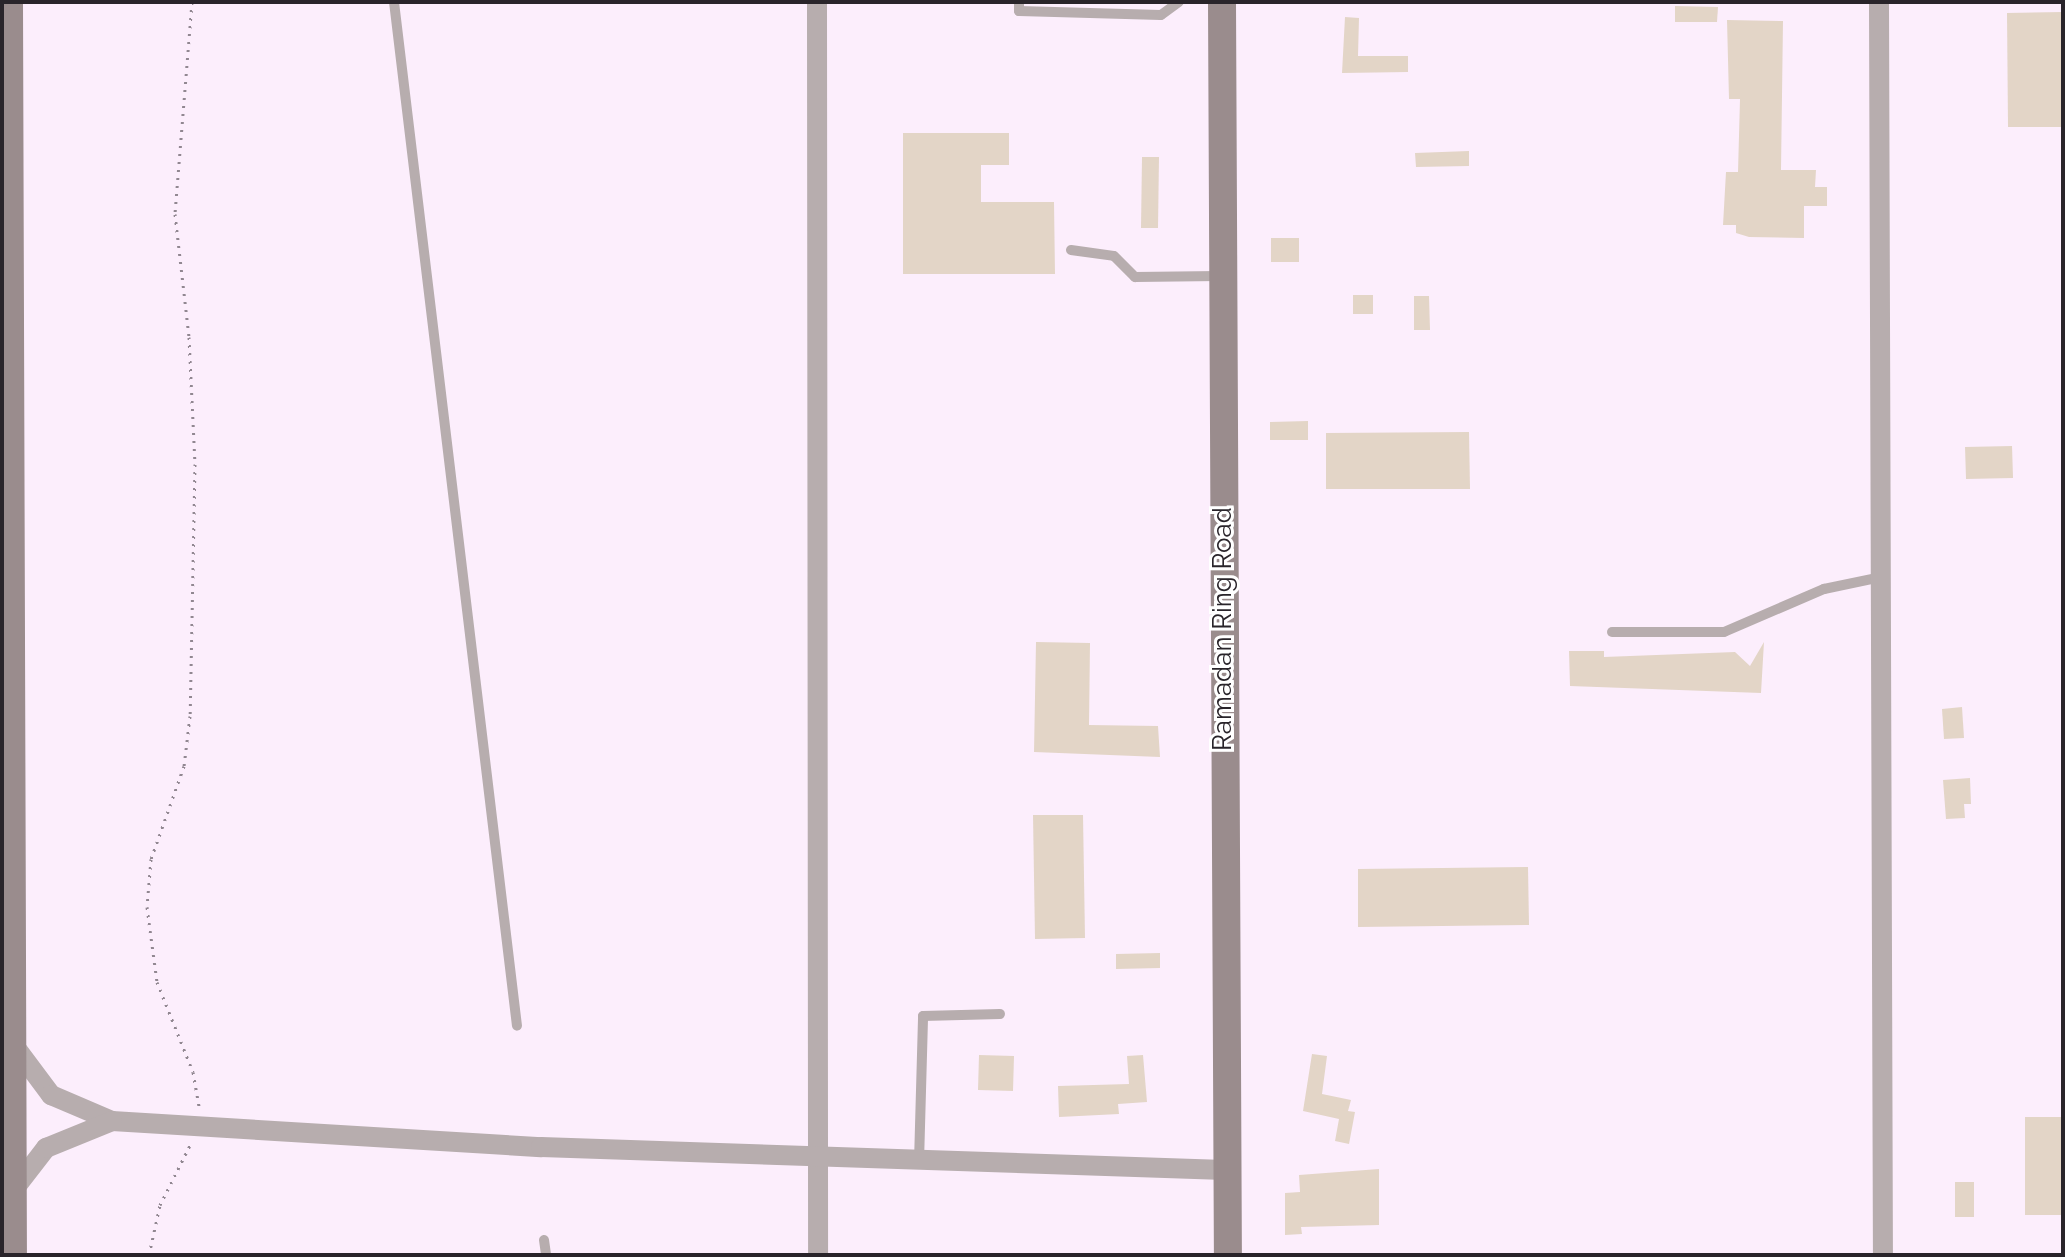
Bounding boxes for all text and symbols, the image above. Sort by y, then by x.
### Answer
street label: Ramadan Ring Road [1207,507,1239,751]

